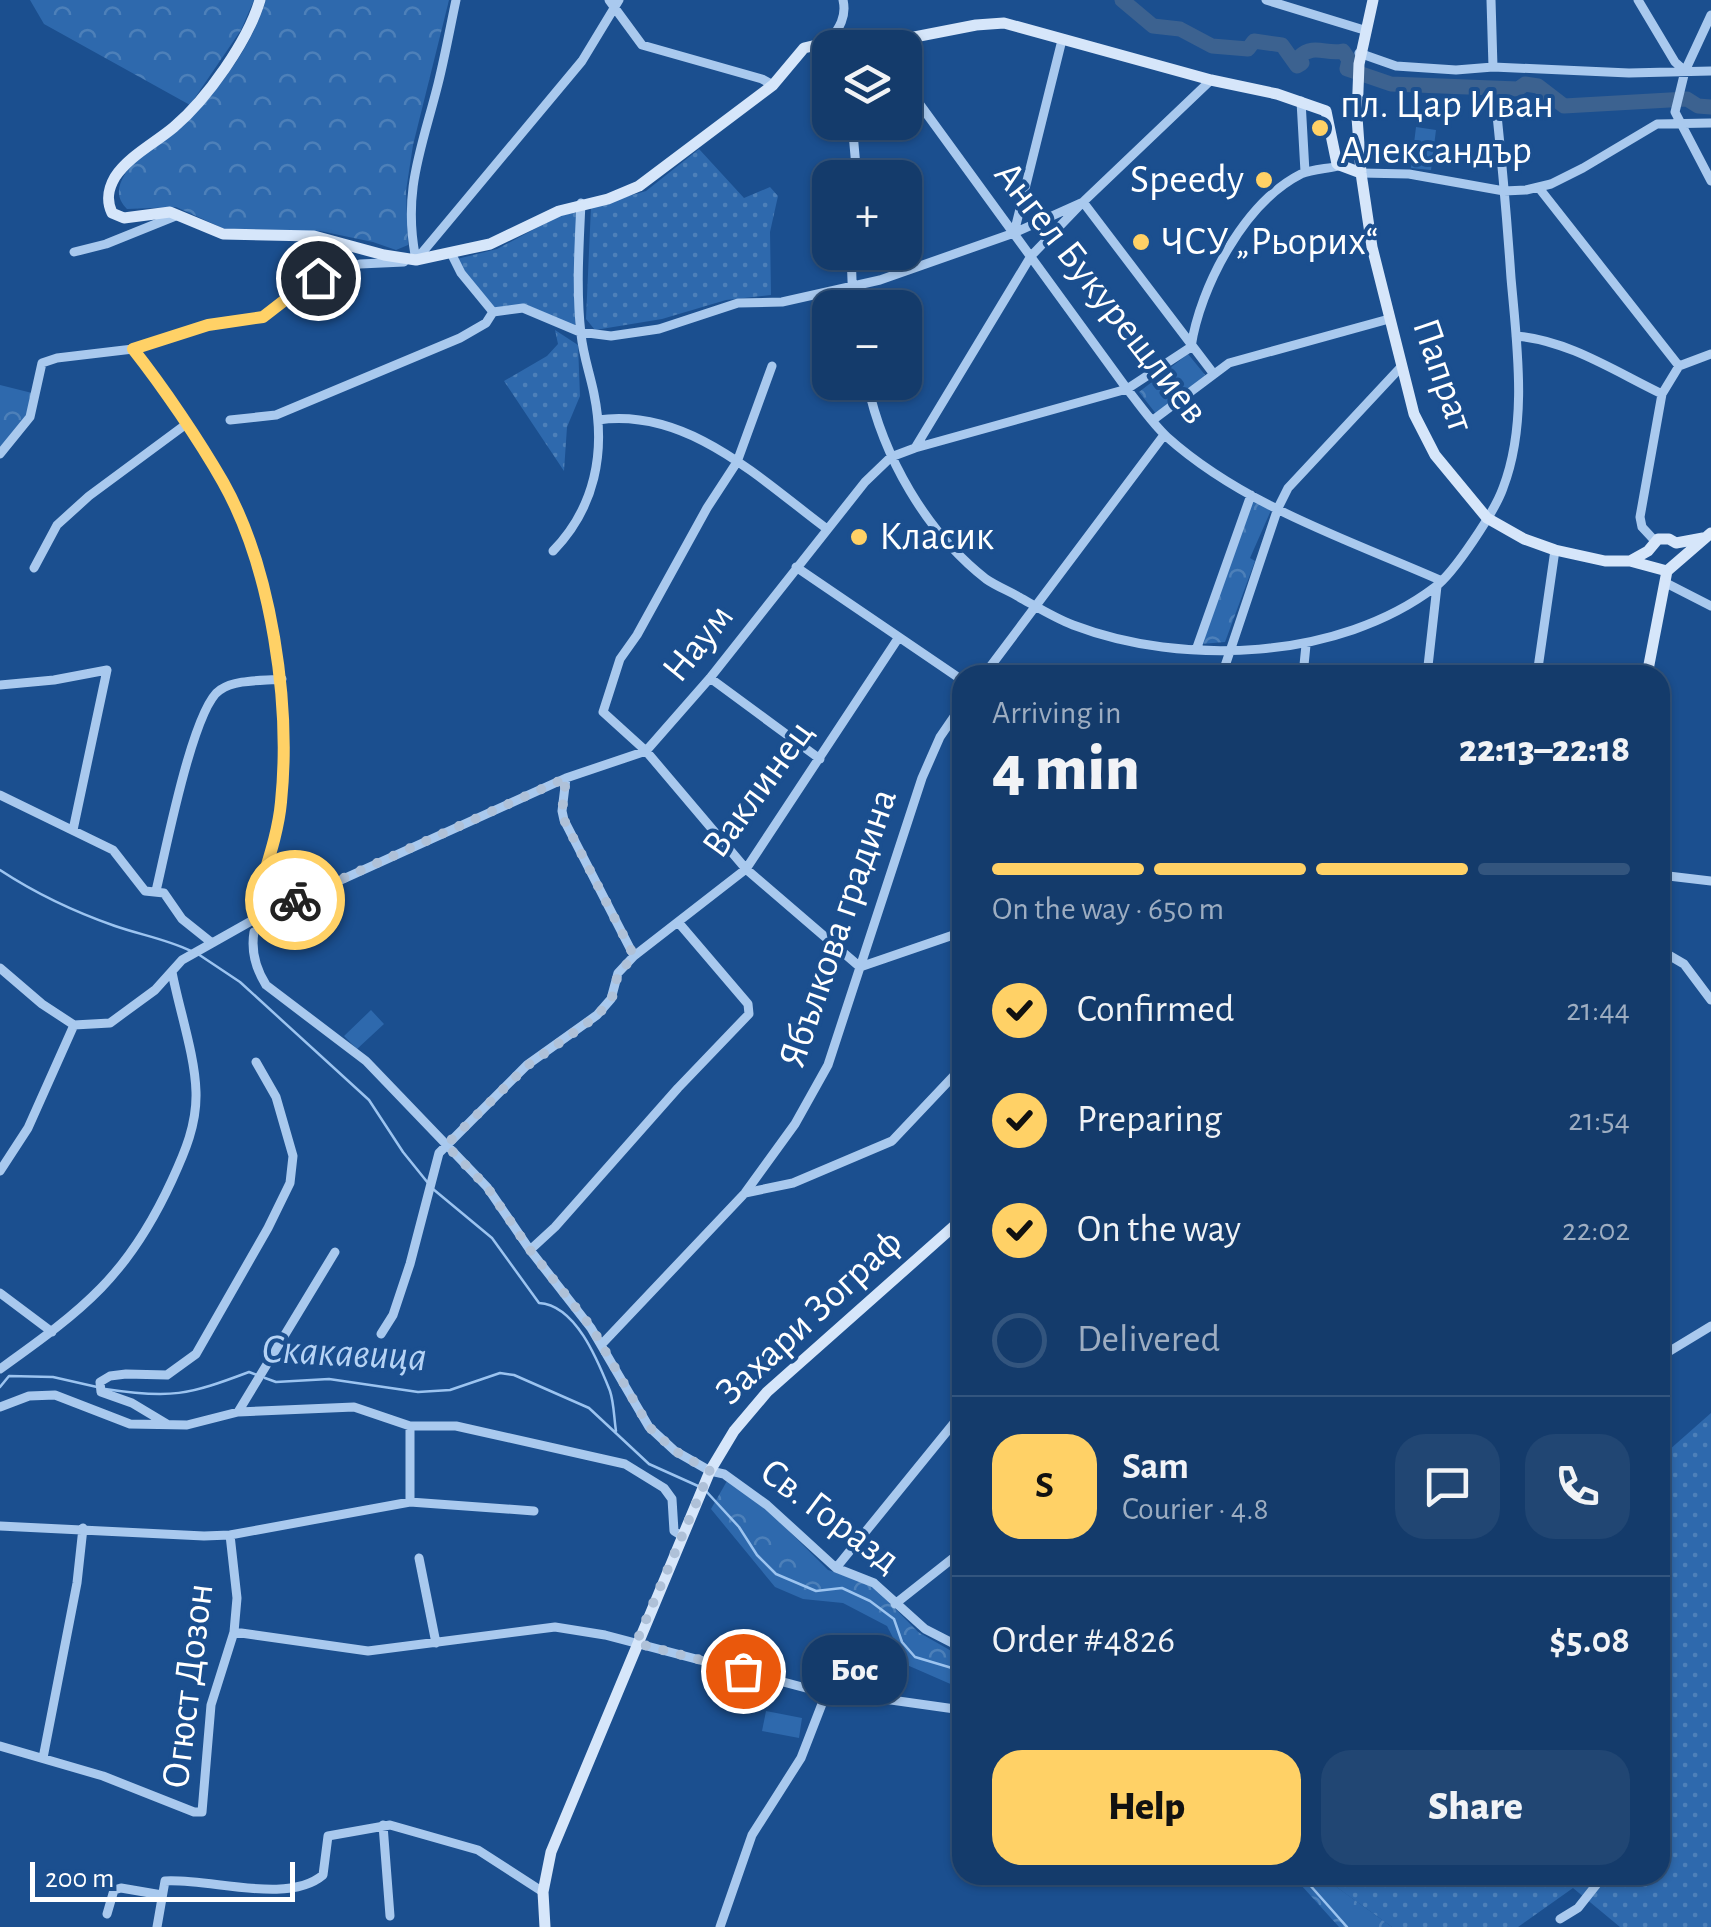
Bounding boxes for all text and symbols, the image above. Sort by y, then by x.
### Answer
map controls [812,30,922,400]
button: layers [812,30,922,140]
place label: пл. Цар Иван Александър [1340,85,1554,171]
marker: пл. Цар Иван Александър [1309,117,1331,139]
street label: Ангел Букурещлиев [987,154,1215,432]
button: + [812,160,922,270]
place label: Speedy [1130,160,1244,200]
marker: Speedy [1253,169,1275,191]
place label: ЧСУ „Рьорих“ [1161,222,1378,262]
marker: ЧСУ „Рьорих“ [1130,231,1152,253]
pin [276,236,361,321]
icon: home [291,251,346,306]
button: − [812,290,922,400]
street label: Папрат [1405,313,1481,437]
place label: Класик [879,517,994,557]
marker: Класик [848,526,870,548]
street label: Наум [655,597,741,689]
text: Arriving in [992,697,1121,729]
street label: Ваклинец [695,713,821,865]
text: 22:13–22:18 [1459,731,1630,769]
text: 4 min [992,737,1140,802]
street label: Ябълкова градина [772,784,904,1072]
courier [245,850,345,950]
icon: bike [268,873,323,928]
text: On the way · 650 m [992,893,1224,925]
icon: check [992,983,1047,1038]
text: Confirmed [1077,991,1234,1029]
text: 21:44 [1566,994,1630,1026]
icon: check [992,1093,1047,1148]
text: Preparing [1077,1101,1222,1139]
text: 21:54 [1568,1104,1630,1136]
icon: check [992,1203,1047,1258]
text: On the way [1077,1211,1241,1249]
text: 22:02 [1562,1214,1630,1246]
street label: Захари Зограф [708,1221,910,1413]
text: Delivered [1077,1321,1220,1359]
water label: Скакавица [260,1328,428,1378]
button: chat [1395,1434,1500,1539]
button: phone [1525,1434,1630,1539]
text: Sam [1122,1448,1189,1486]
street label: Св. Горазд [753,1451,907,1581]
text: S [1035,1467,1054,1505]
text: Courier · 4.8 [1122,1493,1269,1525]
street label: Огюст Дозон [156,1581,220,1791]
text: Order #4826 [992,1622,1175,1660]
text: $5.08 [1549,1622,1630,1660]
pin [701,1629,786,1714]
callout: Бос [803,1636,908,1706]
icon: bag [716,1644,771,1699]
text: Бос [830,1654,879,1686]
button: Help [992,1750,1301,1865]
button: Share [1321,1750,1630,1865]
scale bar [30,1857,295,1902]
text: 200 m [45,1865,114,1893]

